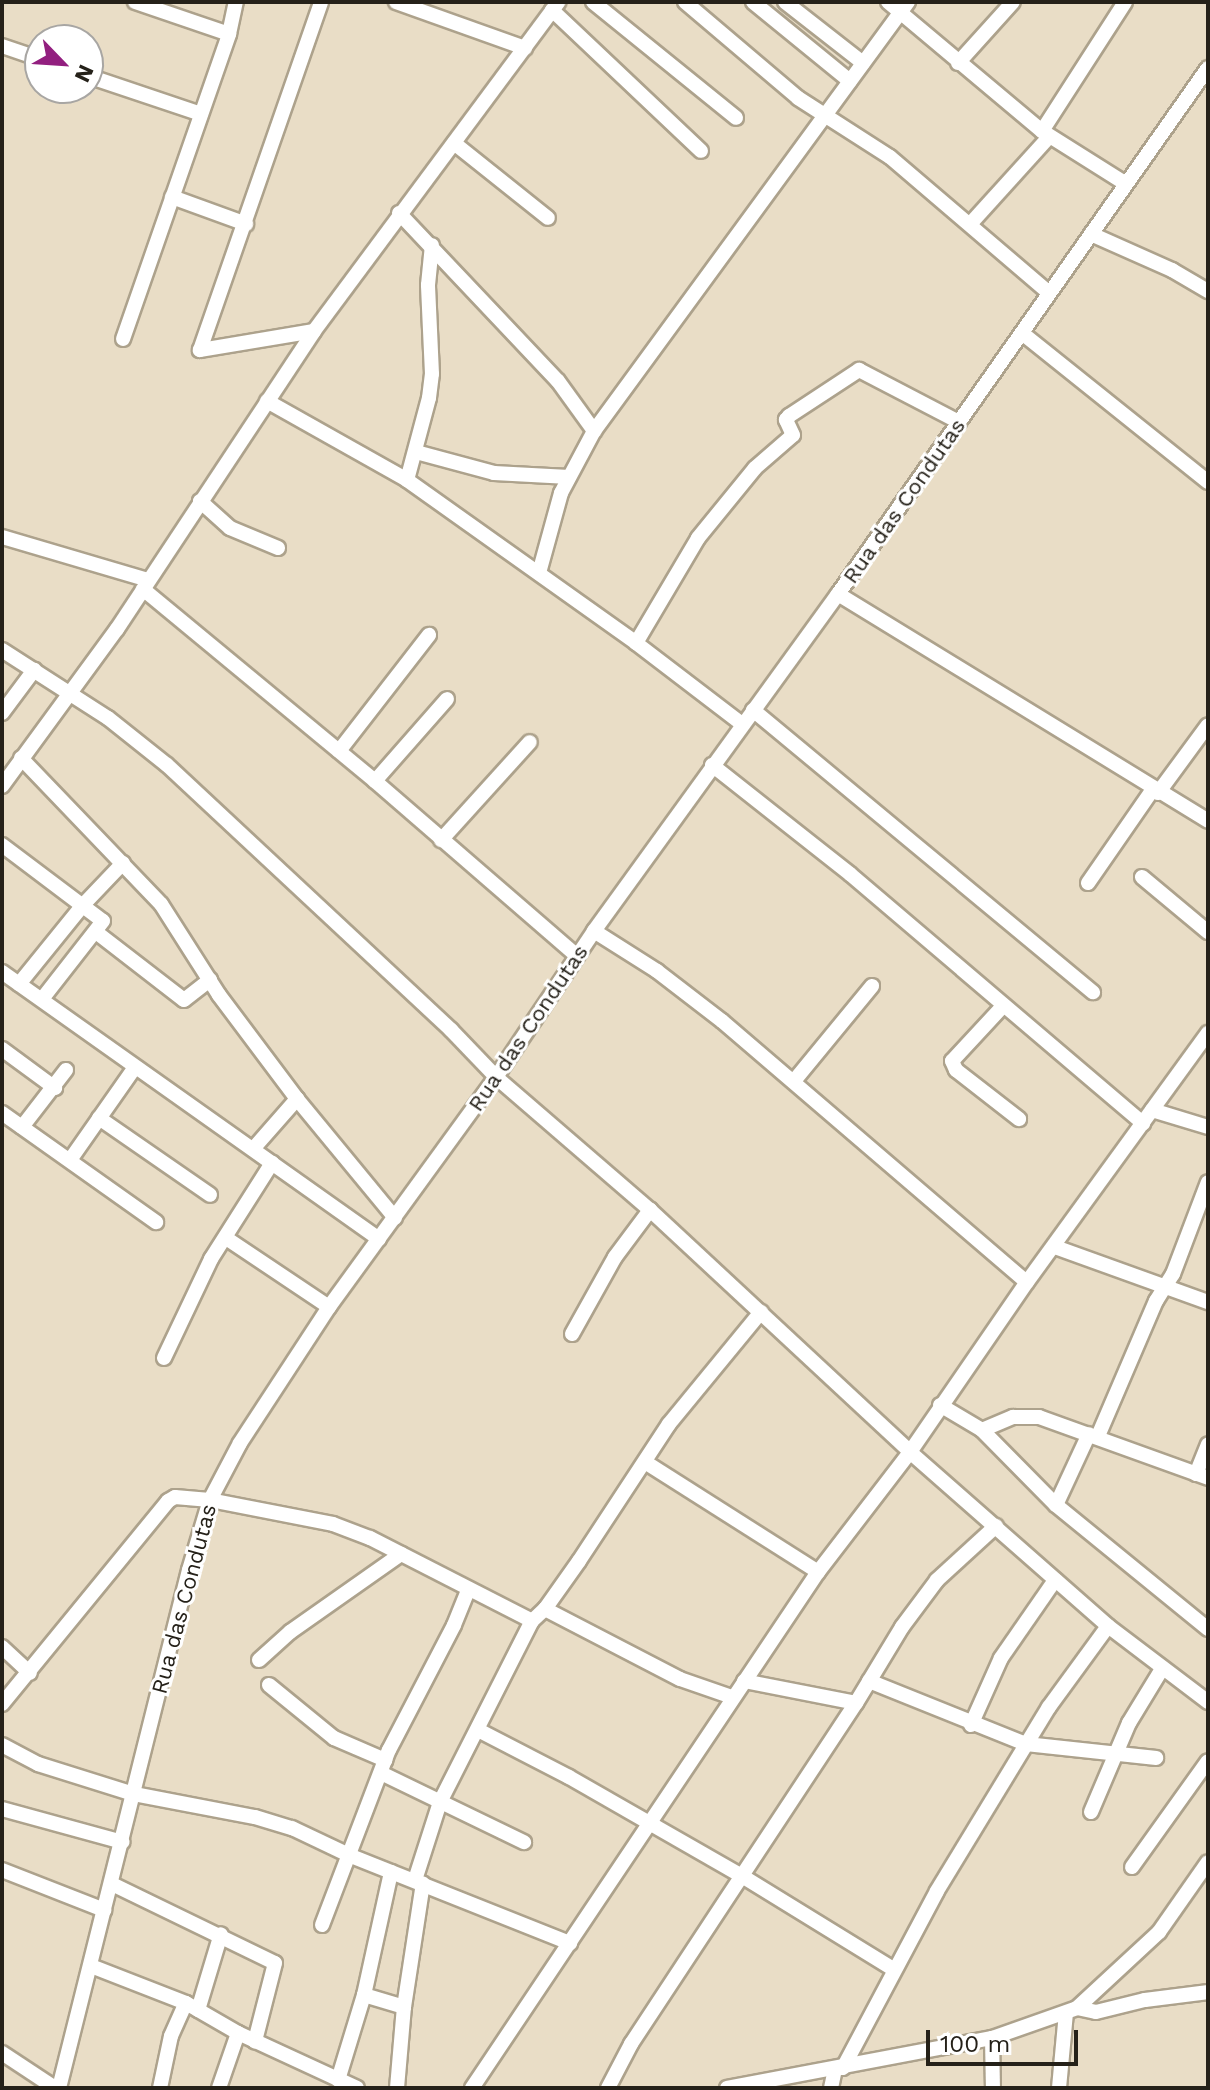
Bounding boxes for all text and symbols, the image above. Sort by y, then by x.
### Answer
north arrow [24,24,104,104]
text: N [70,61,99,86]
street label: Rua das Condutas [837,413,971,589]
street label: Rua das Condutas [462,939,594,1117]
street label: Rua das Condutas [146,1501,222,1697]
scale bar [930,2014,1082,2064]
text: 100 m [940,2030,1010,2058]

